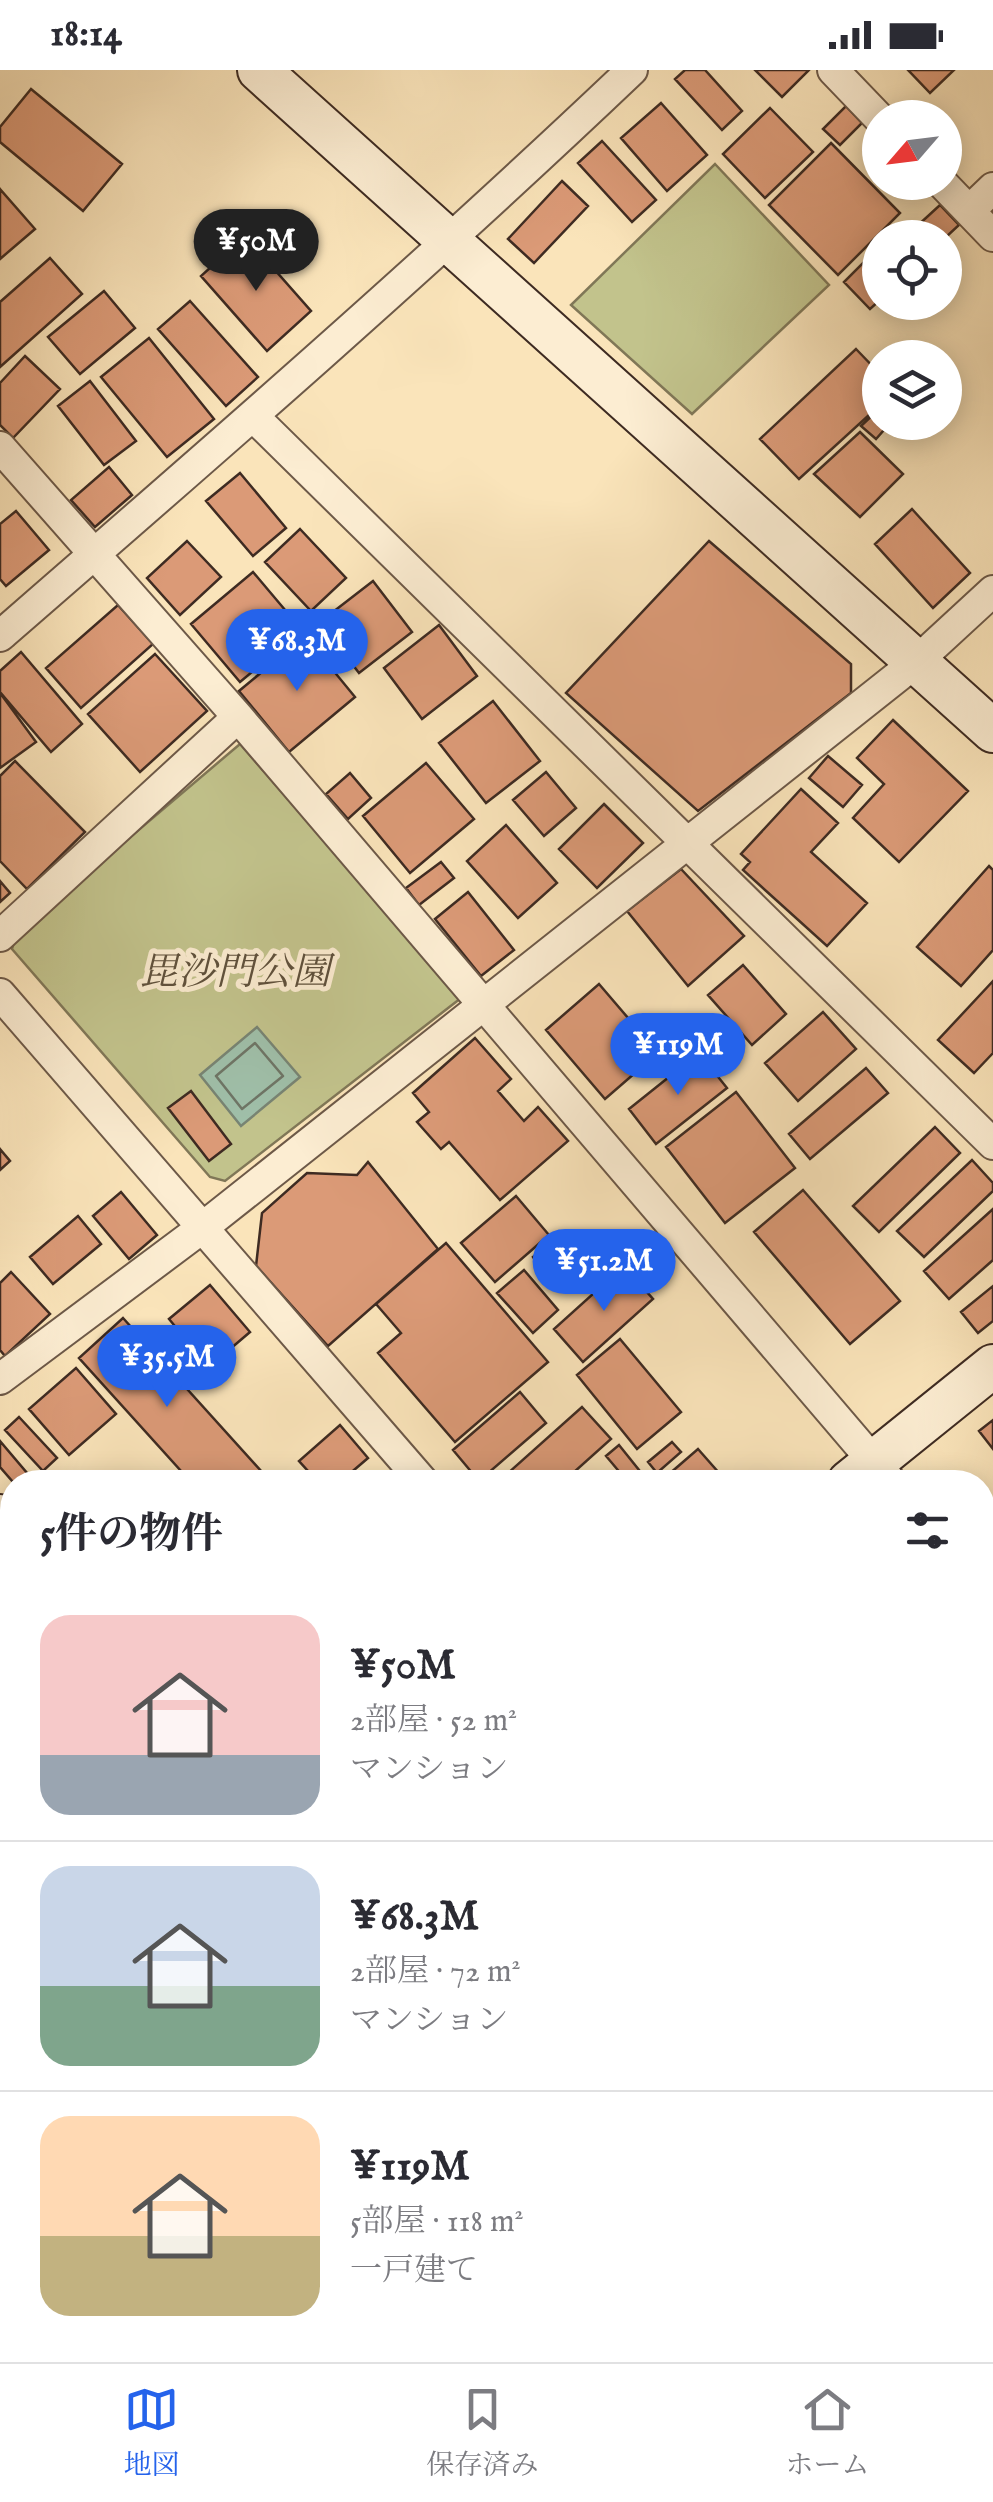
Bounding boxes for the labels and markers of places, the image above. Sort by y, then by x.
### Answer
pin: ¥50M [197,209,315,294]
pin: ¥68.3M [216,609,378,694]
pin: ¥119M [608,1013,748,1098]
pin: ¥51.2M [523,1229,685,1314]
pin: ¥35.5M [86,1325,248,1410]

